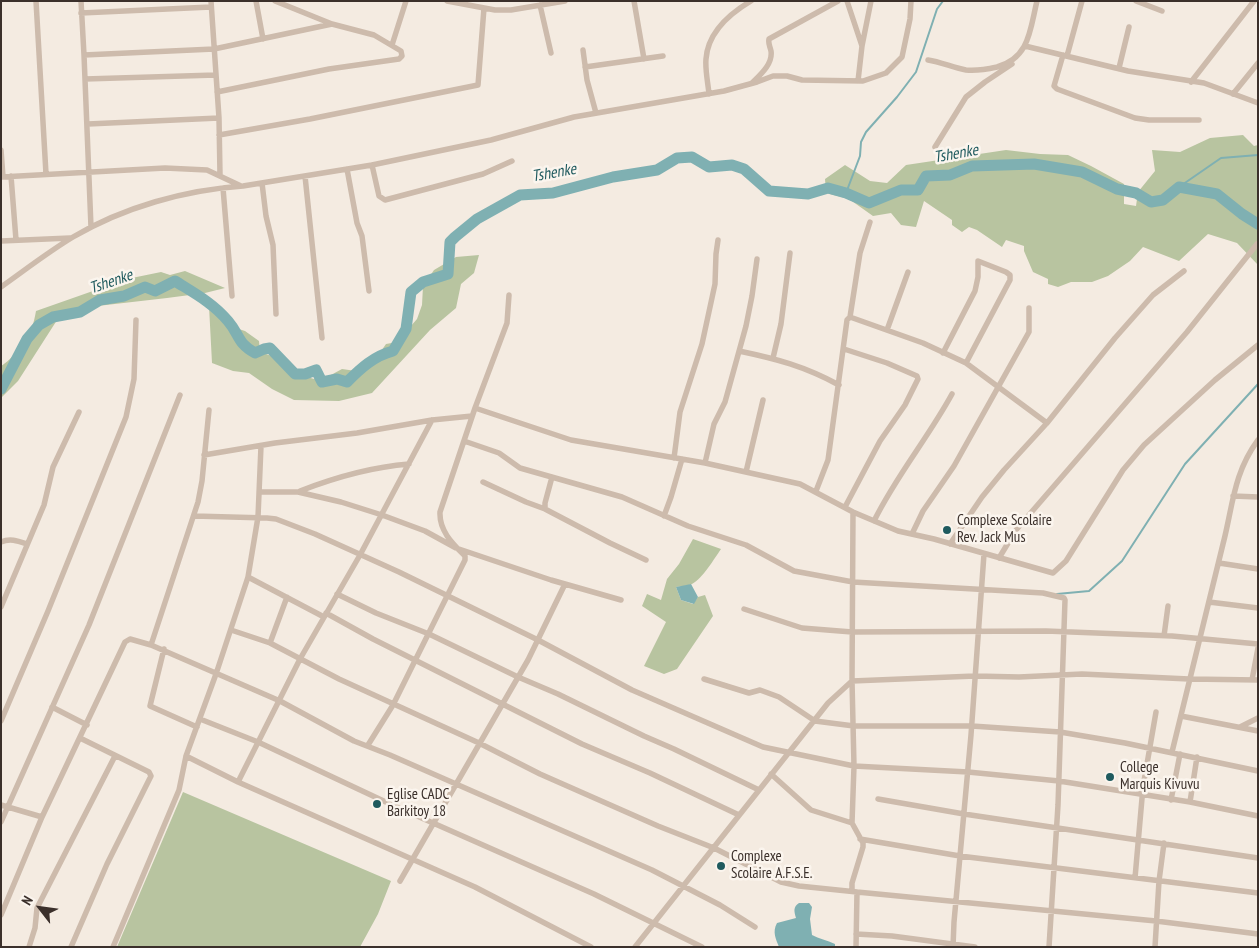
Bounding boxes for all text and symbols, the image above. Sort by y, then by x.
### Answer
water label: Tshenke [932,141,980,167]
water label: Tshenke [530,160,578,186]
water label: Tshenke [87,266,135,298]
place label: Complexe Scolaire Rev. Jack Mus [957,512,1052,547]
marker: Complexe Scolaire Rev. Jack Mus [941,524,953,536]
place label: College Marquis Kivuvu [1120,759,1199,794]
marker: College Marquis Kivuvu [1104,771,1116,783]
place label: Eglise CADC Barkitoy 18 [387,786,449,821]
marker: Eglise CADC Barkitoy 18 [371,798,383,810]
place label: Complexe Scolaire A.F.S.E. [731,848,812,883]
marker: Complexe Scolaire A.F.S.E. [715,860,727,872]
north arrow [15,883,65,933]
text: N [17,893,37,908]

